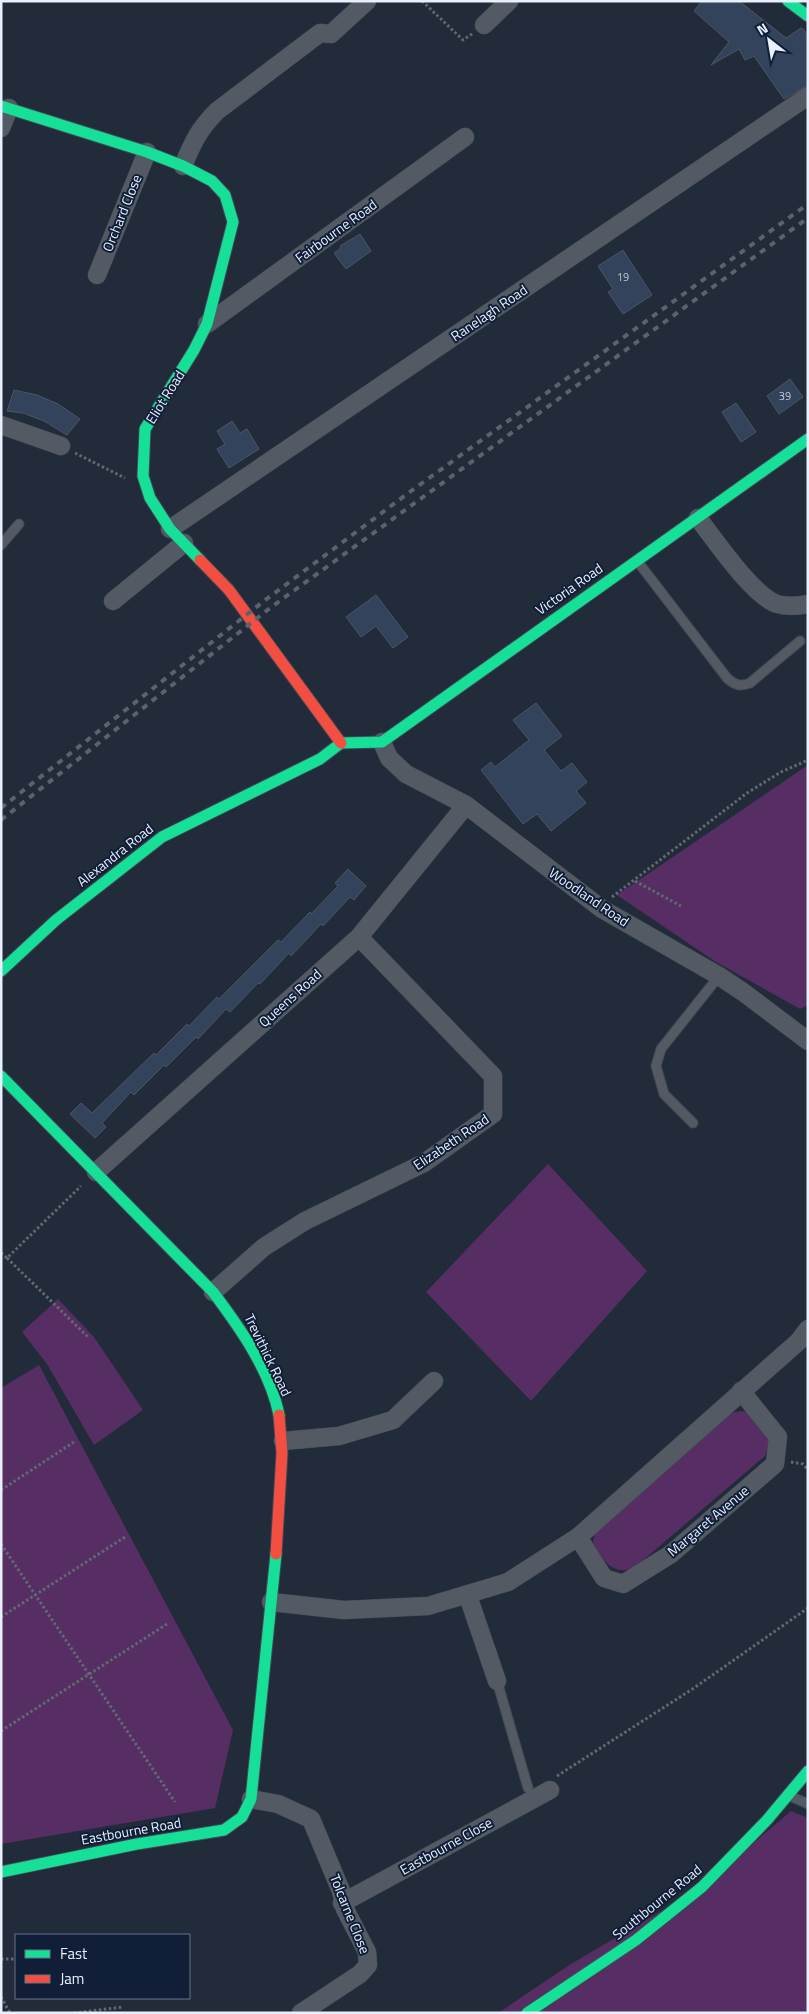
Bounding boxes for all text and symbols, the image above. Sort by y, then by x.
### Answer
north arrow [744,15,794,65]
text: N [752,17,772,40]
street label: Orchard Close [97,171,147,255]
street label: Fairbourne Road [290,194,381,268]
house number: 19 [617,269,629,285]
street label: Ranelagh Road [446,279,531,346]
street label: Eliot Road [140,366,189,428]
house number: 39 [779,388,791,404]
street label: Victoria Road [531,558,607,620]
street label: Alexandra Road [72,818,157,891]
street label: Woodland Road [545,862,634,931]
street label: Queens Road [254,964,326,1032]
street label: Elizabeth Road [409,1108,493,1175]
street label: Trevithick Road [239,1310,297,1400]
street label: Margaret Avenue [662,1480,753,1561]
street label: Eastbourne Road [79,1811,183,1850]
street label: Eastbourne Close [396,1811,496,1880]
street label: Southbourne Road [607,1859,706,1944]
street label: Tolcarne Close [325,1871,376,1957]
legend [15,1934,190,1999]
text: Fast [60,1942,88,1965]
text: Jam [60,1967,84,1990]

